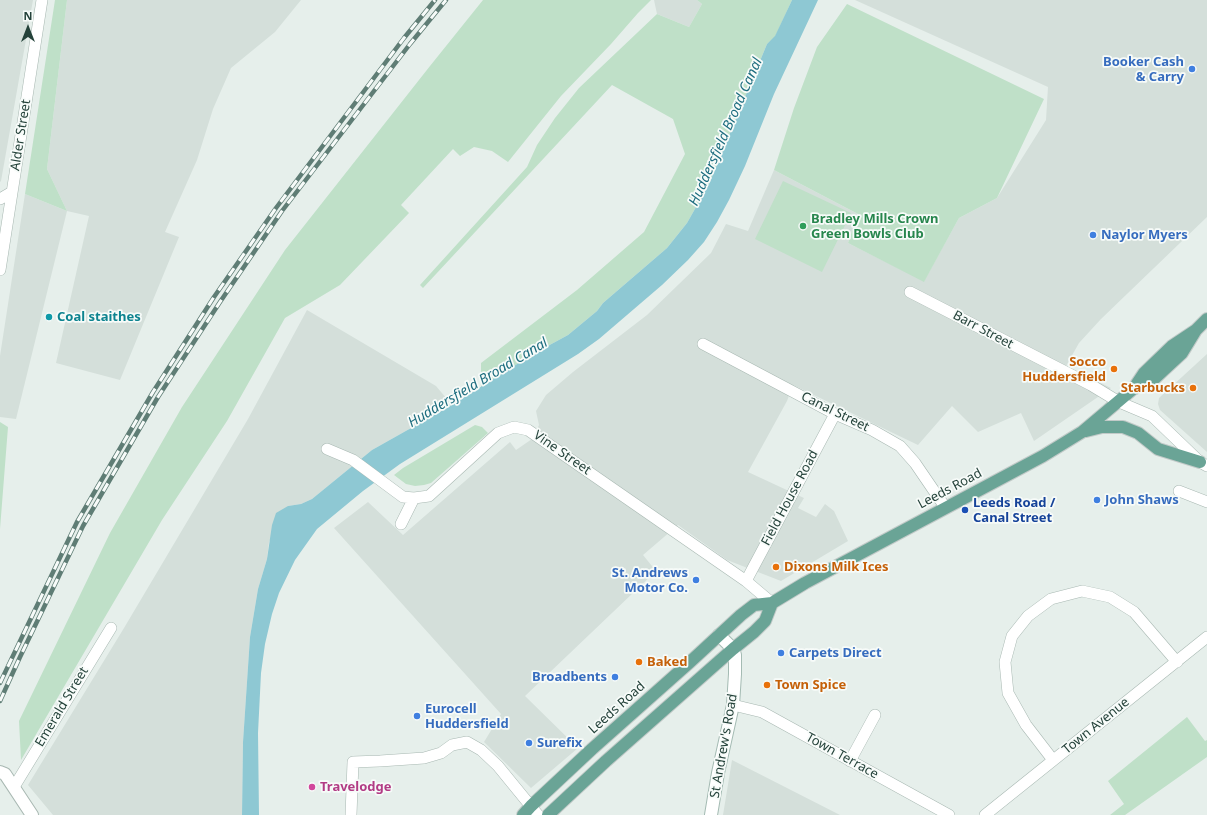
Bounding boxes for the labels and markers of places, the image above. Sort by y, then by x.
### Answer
place label: Booker Cash & Carry [1103,54,1184,85]
marker: Booker Cash & Carry [1187,64,1197,74]
place label: Bradley Mills Crown Green Bowls Club [811,211,939,242]
marker: Bradley Mills Crown Green Bowls Club [798,221,808,231]
place label: Naylor Myers [1101,227,1188,243]
marker: Naylor Myers [1088,230,1098,240]
place label: Coal staithes [57,309,141,325]
marker: Coal staithes [44,312,54,322]
place label: Socco Huddersfield [1022,354,1106,385]
marker: Socco Huddersfield [1109,364,1119,374]
place label: Starbucks [1121,380,1185,396]
marker: Starbucks [1188,383,1198,393]
place label: John Shaws [1105,492,1179,508]
place label: Leeds Road / Canal Street [973,495,1055,526]
marker: John Shaws [1092,495,1102,505]
marker: Leeds Road / Canal Street [960,505,970,515]
place label: Dixons Milk Ices [784,559,889,575]
marker: Dixons Milk Ices [771,562,781,572]
place label: St. Andrews Motor Co. [612,565,688,596]
marker: St. Andrews Motor Co. [691,575,701,585]
place label: Carpets Direct [789,645,882,661]
marker: Carpets Direct [776,648,786,658]
place label: Baked [647,654,687,670]
marker: Baked [634,657,644,667]
place label: Broadbents [532,669,607,685]
marker: Broadbents [610,672,620,682]
place label: Town Spice [775,677,846,693]
marker: Town Spice [762,680,772,690]
place label: Eurocell Huddersfield [425,701,509,732]
marker: Eurocell Huddersfield [412,711,422,721]
place label: Surefix [537,735,582,751]
marker: Surefix [524,738,534,748]
place label: Travelodge [320,779,392,795]
marker: Travelodge [307,782,317,792]

